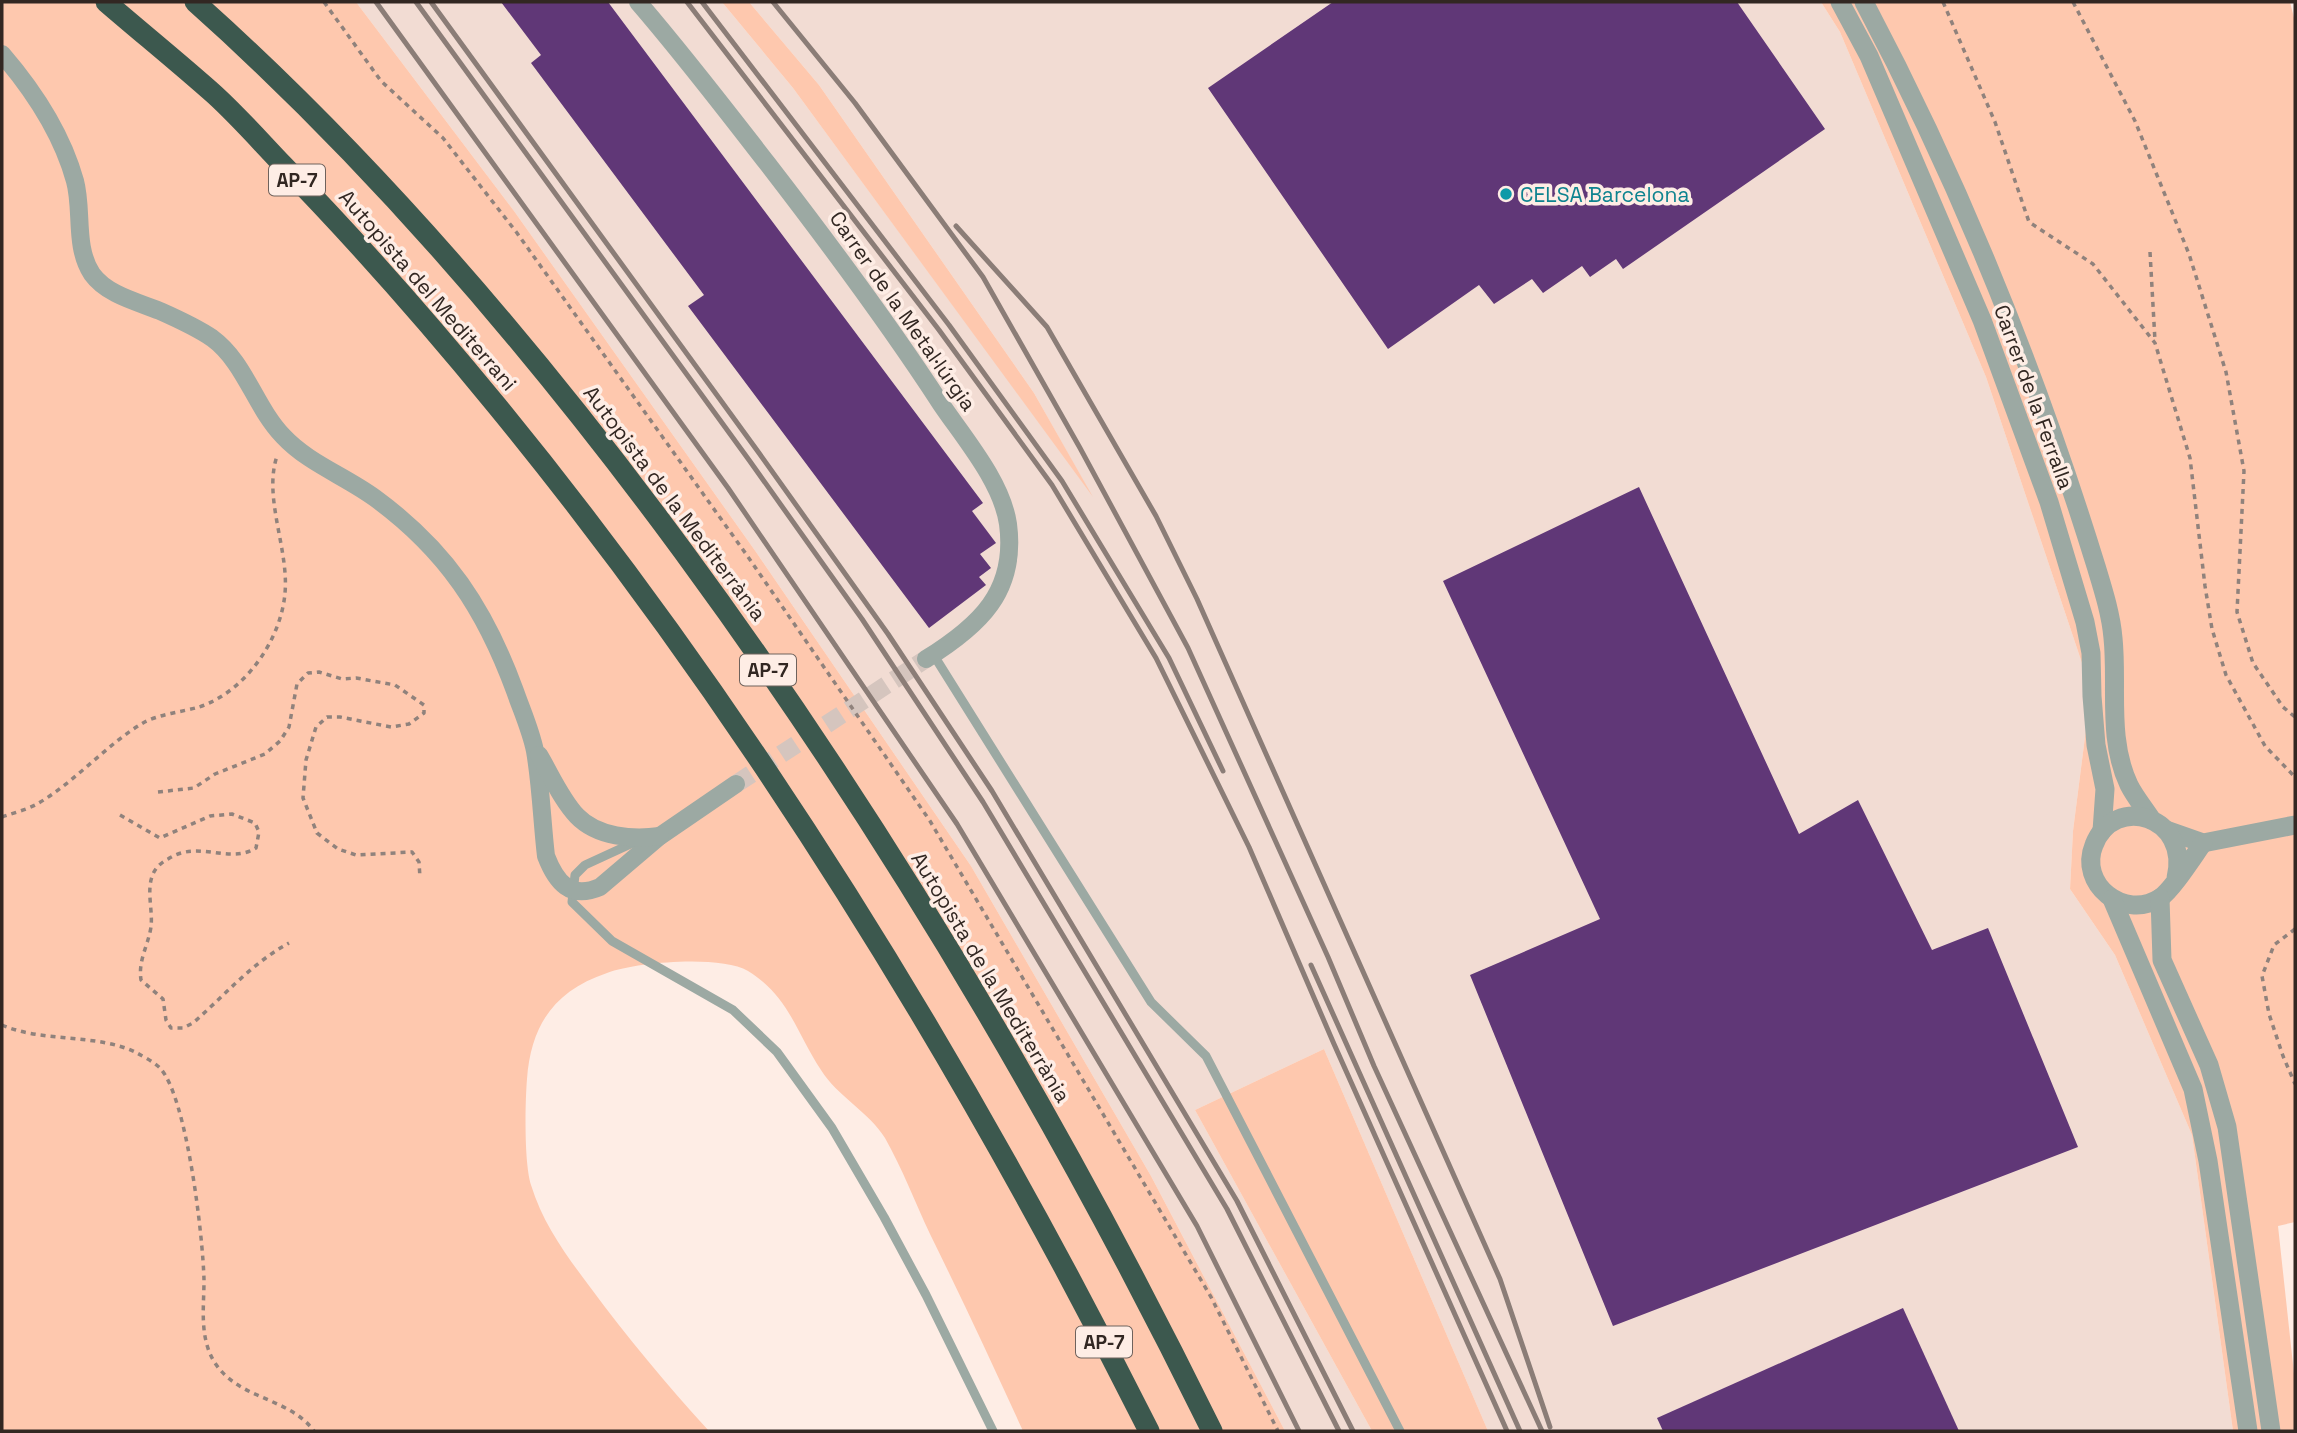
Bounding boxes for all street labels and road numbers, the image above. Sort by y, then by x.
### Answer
road number: AP-7 [269,164,325,196]
street label: Autopista del Mediterrani [333,184,523,396]
street label: Carrer de la Metal·lúrgia [824,206,982,416]
street label: Carrer de la Ferralla [1988,301,2080,493]
street label: Autopista de la Mediterrània [578,380,772,626]
road number: AP-7 [740,654,796,685]
street label: Autopista de la Mediterrània [905,847,1077,1107]
road number: AP-7 [1076,1326,1132,1358]

